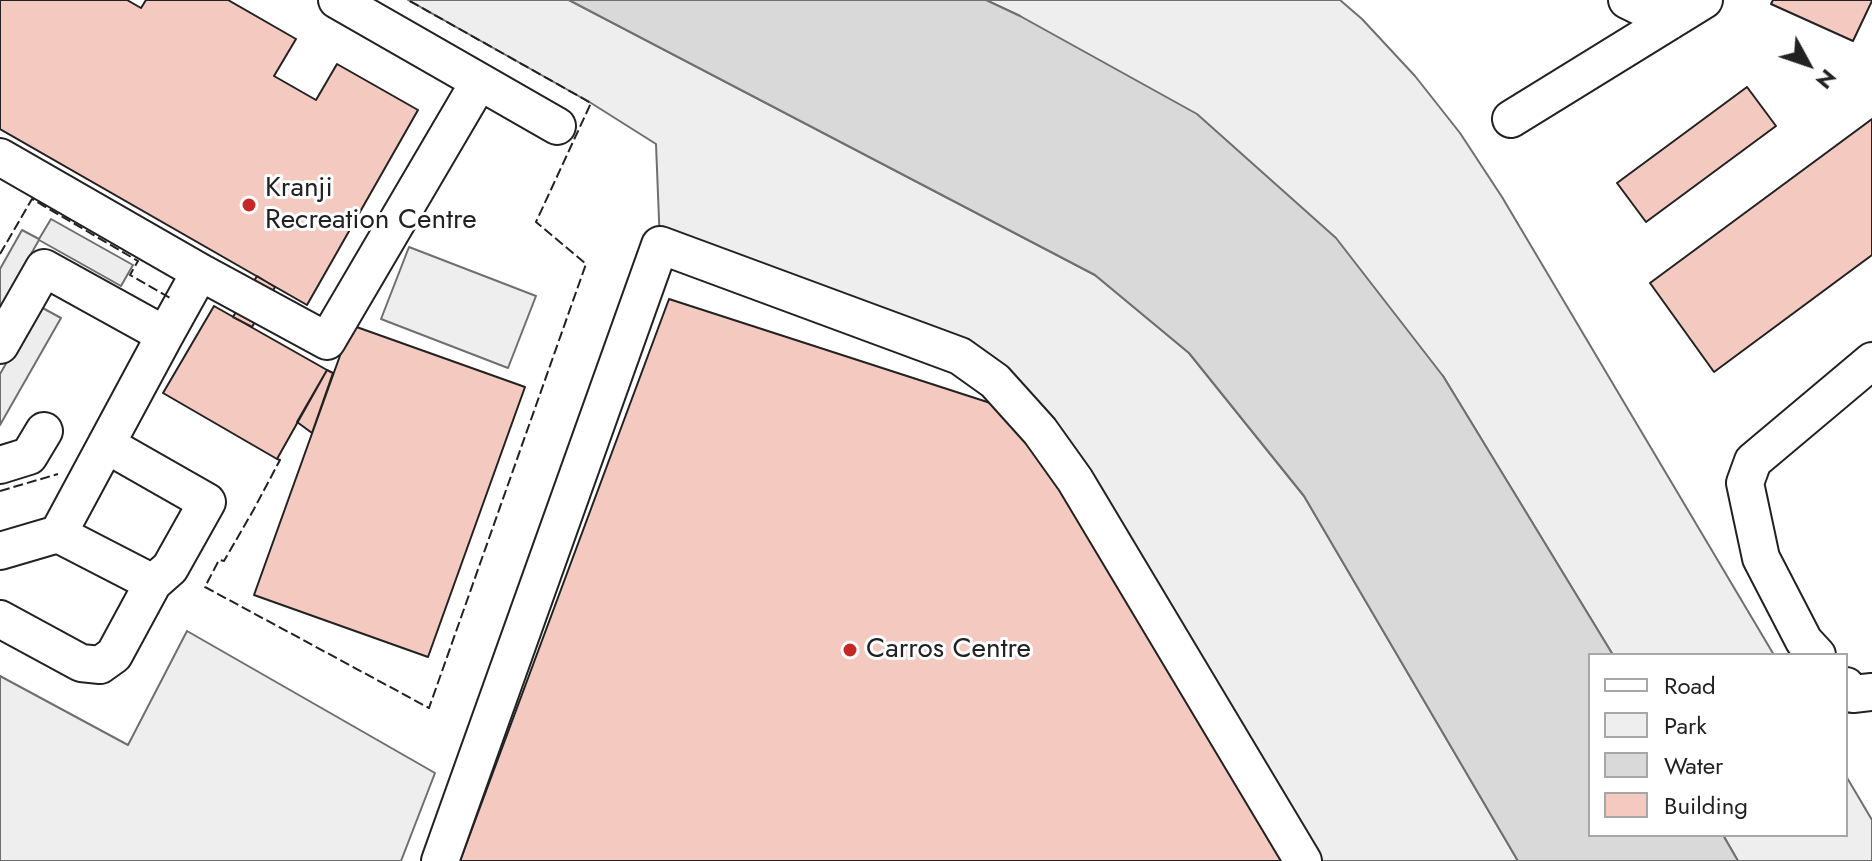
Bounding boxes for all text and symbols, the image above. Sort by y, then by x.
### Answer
north arrow [1768,24,1848,104]
text: N [1809,62,1844,96]
place label: Kranji Recreation Centre [265,172,477,238]
marker: Kranji Recreation Centre [240,196,258,214]
place label: Carros Centre [866,633,1031,667]
marker: Carros Centre [841,641,859,659]
legend [1588,653,1848,837]
text: Road [1664,668,1716,703]
text: Park [1664,708,1707,743]
text: Water [1664,748,1723,783]
text: Building [1664,788,1748,823]

